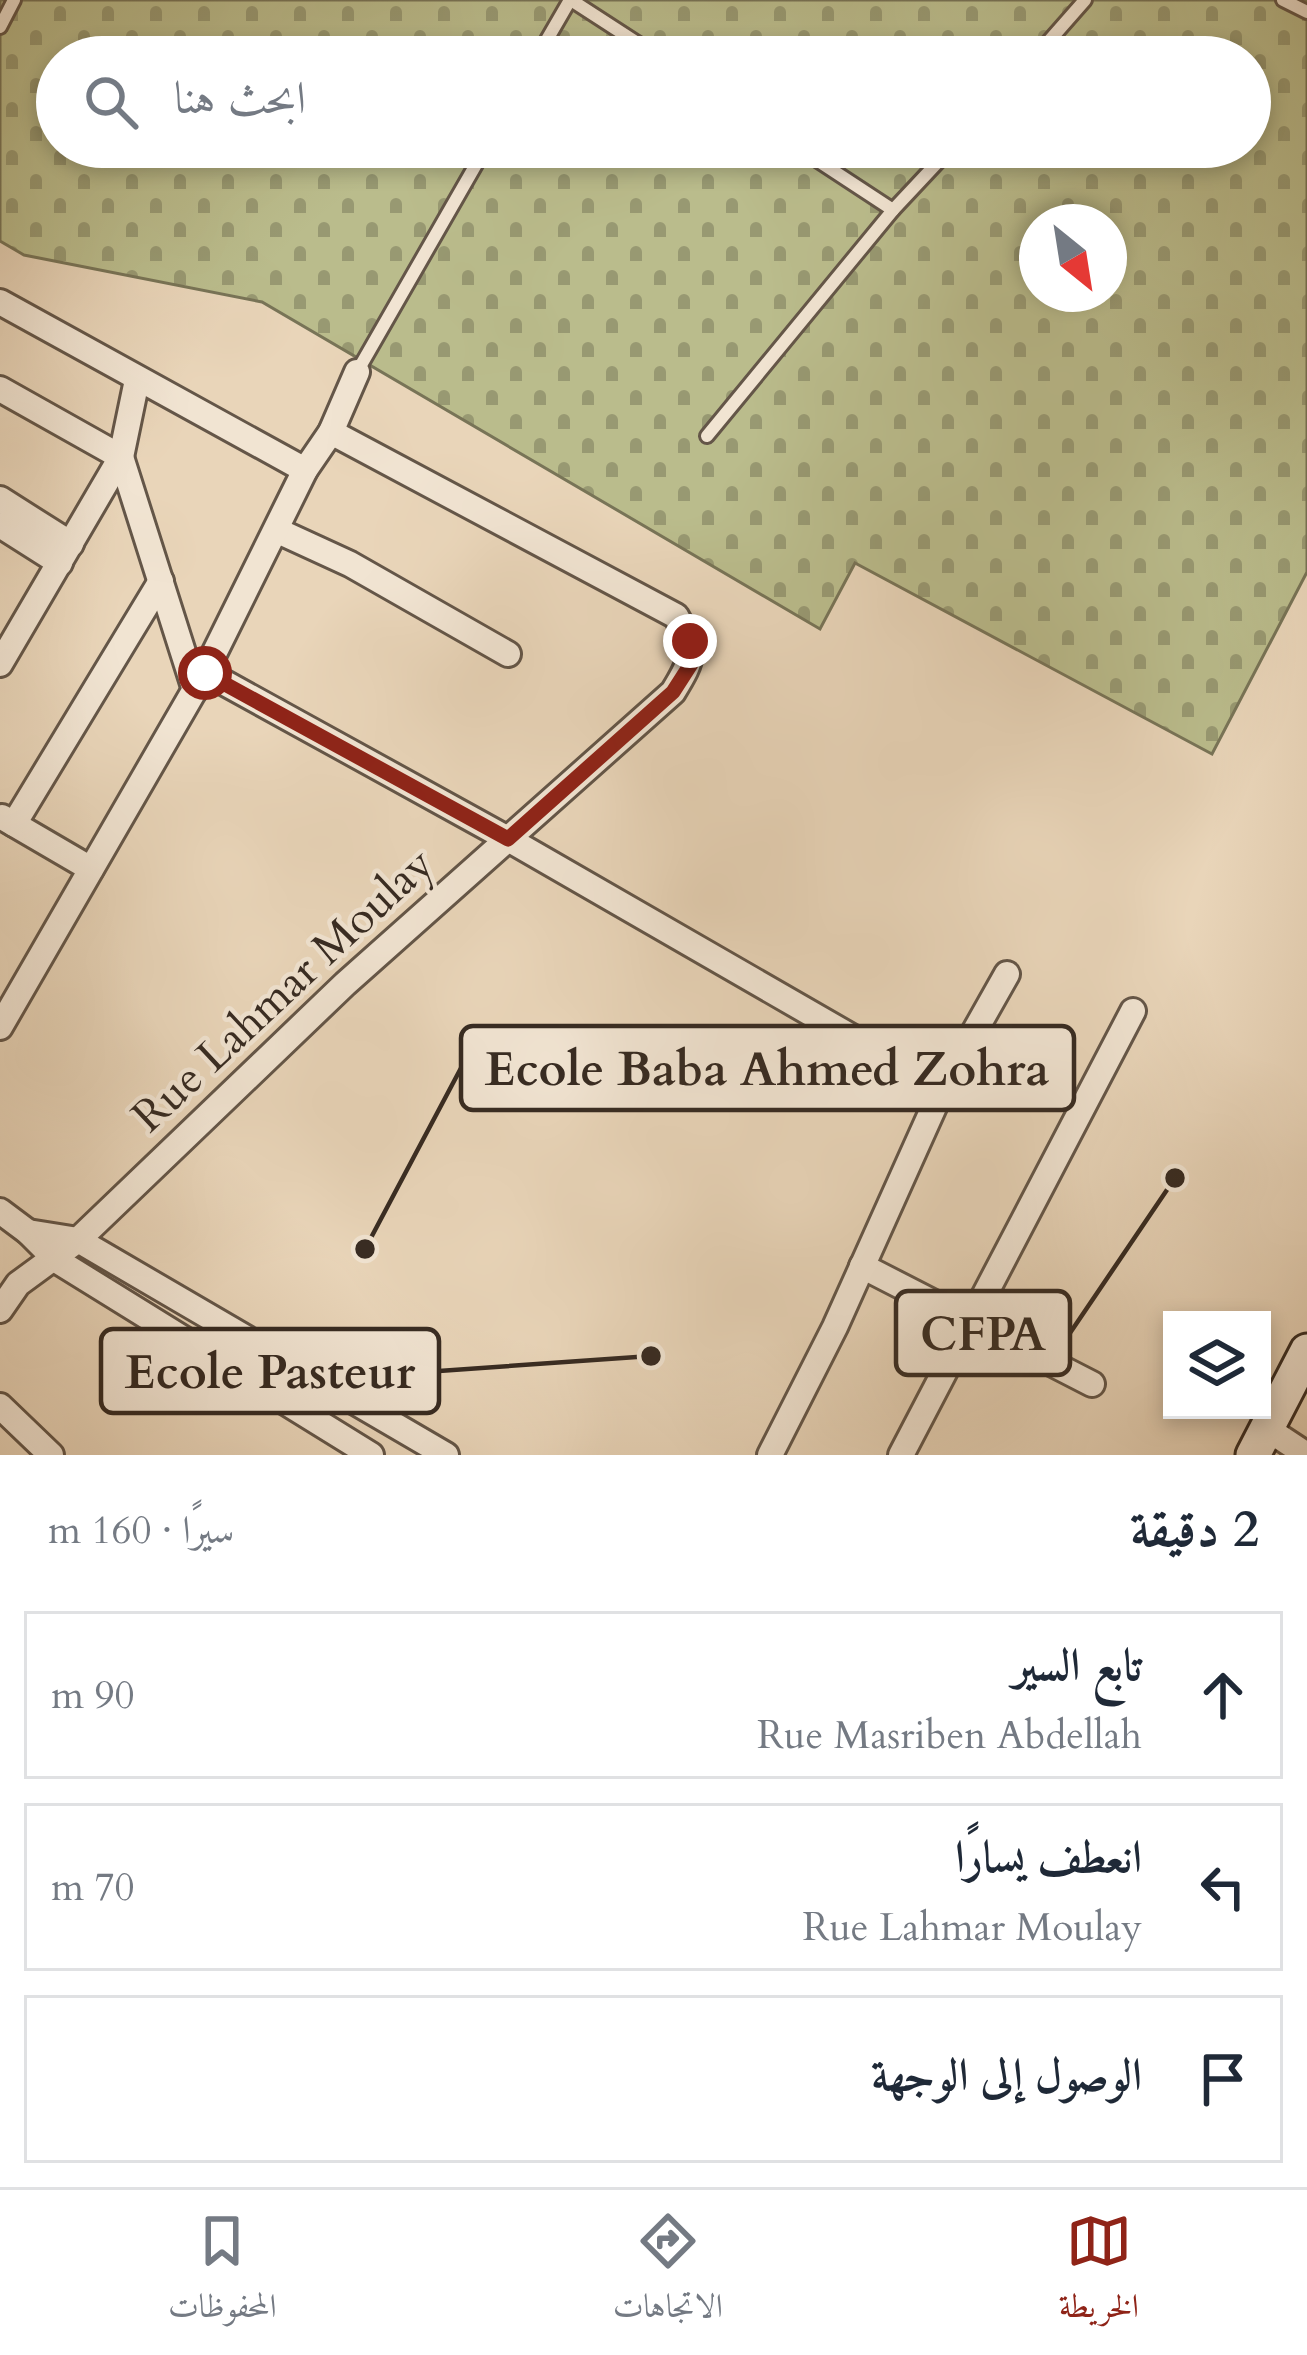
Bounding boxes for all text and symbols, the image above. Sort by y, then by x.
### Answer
search box [36,36,1271,168]
text: ابحث هنا [174,68,306,129]
icon: search [78,69,144,135]
north arrow [1019,204,1127,312]
route end [663,614,717,668]
route start [178,646,232,700]
street label: Rue Lahmar Moulay [119,834,447,1146]
callout: Ecole Baba Ahmed Zohra [461,1026,1074,1110]
text: Ecole Baba Ahmed Zohra [485,1037,1049,1102]
callout: CFPA [896,1291,1070,1375]
text: CFPA [920,1302,1046,1367]
map controls [1163,1311,1271,1419]
button: layers [1163,1311,1271,1419]
callout: Ecole Pasteur [101,1329,439,1413]
text: Ecole Pasteur [125,1340,416,1405]
text: 2 دقيقة [1130,1495,1259,1565]
text: سيرًا · 160 m [48,1504,234,1557]
text: تابع السير [1012,1635,1142,1696]
icon: ahead [1190,1662,1256,1728]
text: 90 m [51,1669,134,1722]
text: Rue Masriben Abdellah [757,1709,1142,1762]
text: انعطف يسارًا [955,1827,1142,1888]
icon: left [1190,1854,1256,1920]
text: 70 m [51,1861,134,1914]
text: Rue Lahmar Moulay [802,1901,1142,1954]
text: الوصول إلى الوجهة [871,2045,1142,2106]
icon: arrive [1190,2046,1256,2112]
tab: المحفوظات [168,2208,277,2338]
tab: الاتجاهات [613,2208,723,2338]
tab: الخريطة [1059,2208,1139,2338]

